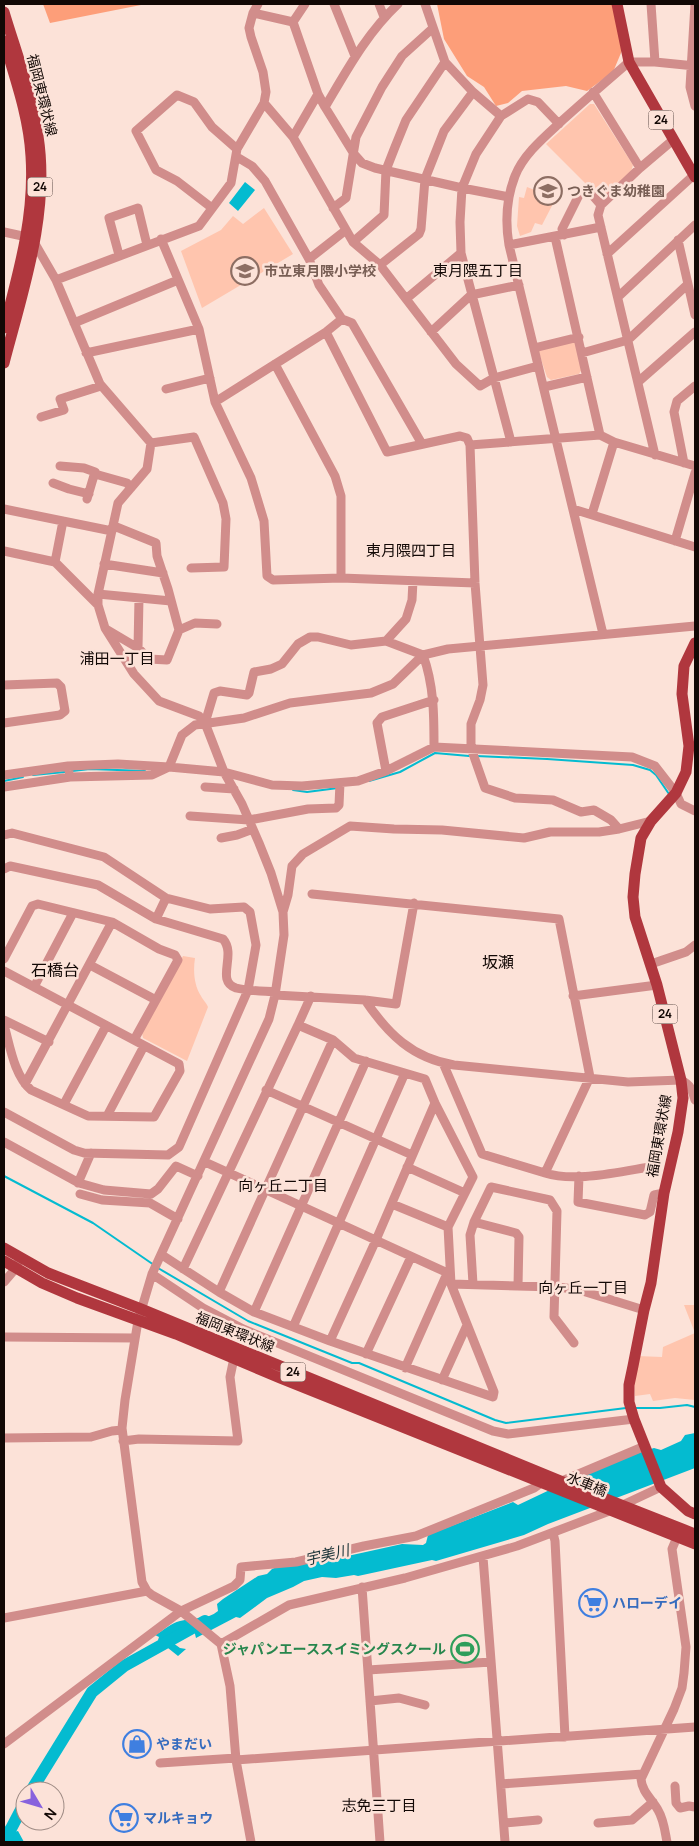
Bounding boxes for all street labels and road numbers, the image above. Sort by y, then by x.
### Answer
street label: 福岡東環状線 [23,52,62,138]
road number: 24 [648,110,674,130]
road number: 24 [28,178,52,196]
road number: 24 [652,1004,678,1024]
street label: 福岡東環状線 [642,1093,675,1179]
street label: 福岡東環状線 [193,1307,278,1356]
road number: 24 [280,1362,306,1381]
street label: 水車橋 [564,1467,610,1500]

